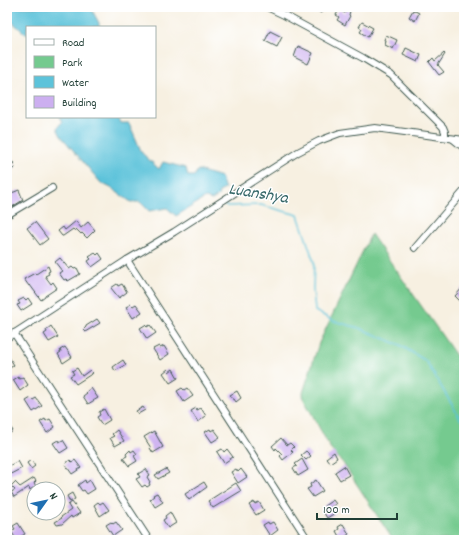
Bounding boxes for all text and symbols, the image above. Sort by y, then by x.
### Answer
legend [26,26,156,118]
text: Road [62,35,84,52]
text: Park [62,55,83,72]
text: Water [62,75,89,92]
text: Building [62,95,97,112]
water label: Luanshya [227,178,290,212]
north arrow [26,481,66,521]
text: N [45,490,61,504]
scale bar [317,495,397,521]
text: 100 m [323,502,350,519]

